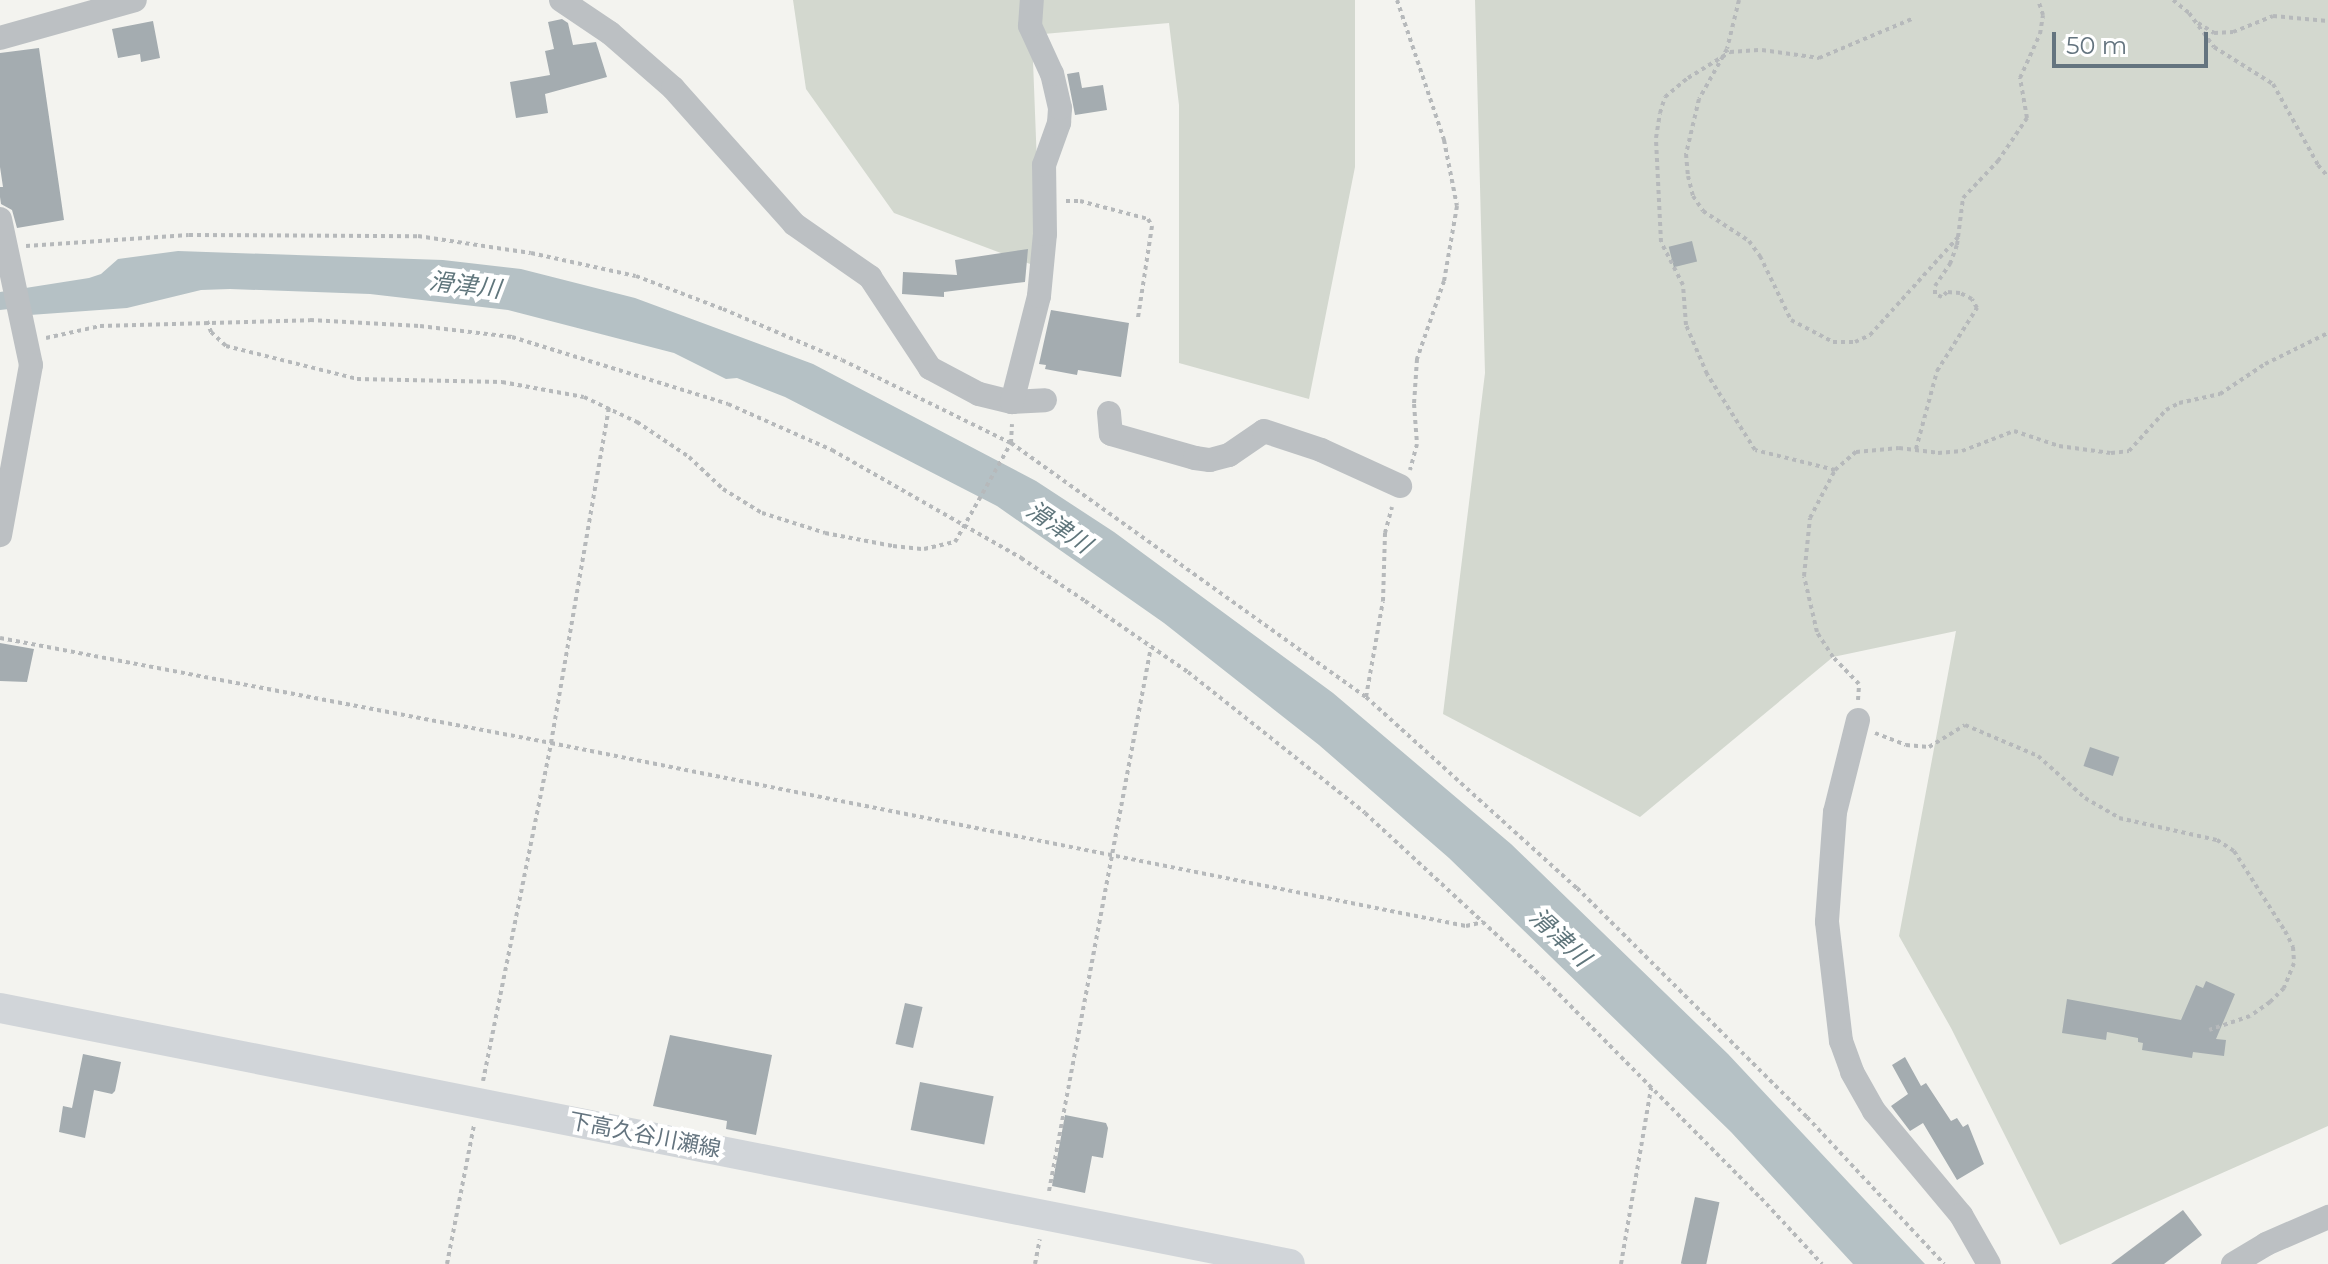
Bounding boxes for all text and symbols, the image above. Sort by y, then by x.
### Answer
scale bar [2056,16,2212,66]
text: 50 m [2066,31,2127,60]
water label: 滑津川 [428,266,502,304]
water label: 滑津川 [1021,495,1097,559]
water label: 滑津川 [1524,902,1596,972]
street label: 下高久谷川瀬線 [567,1107,723,1163]

